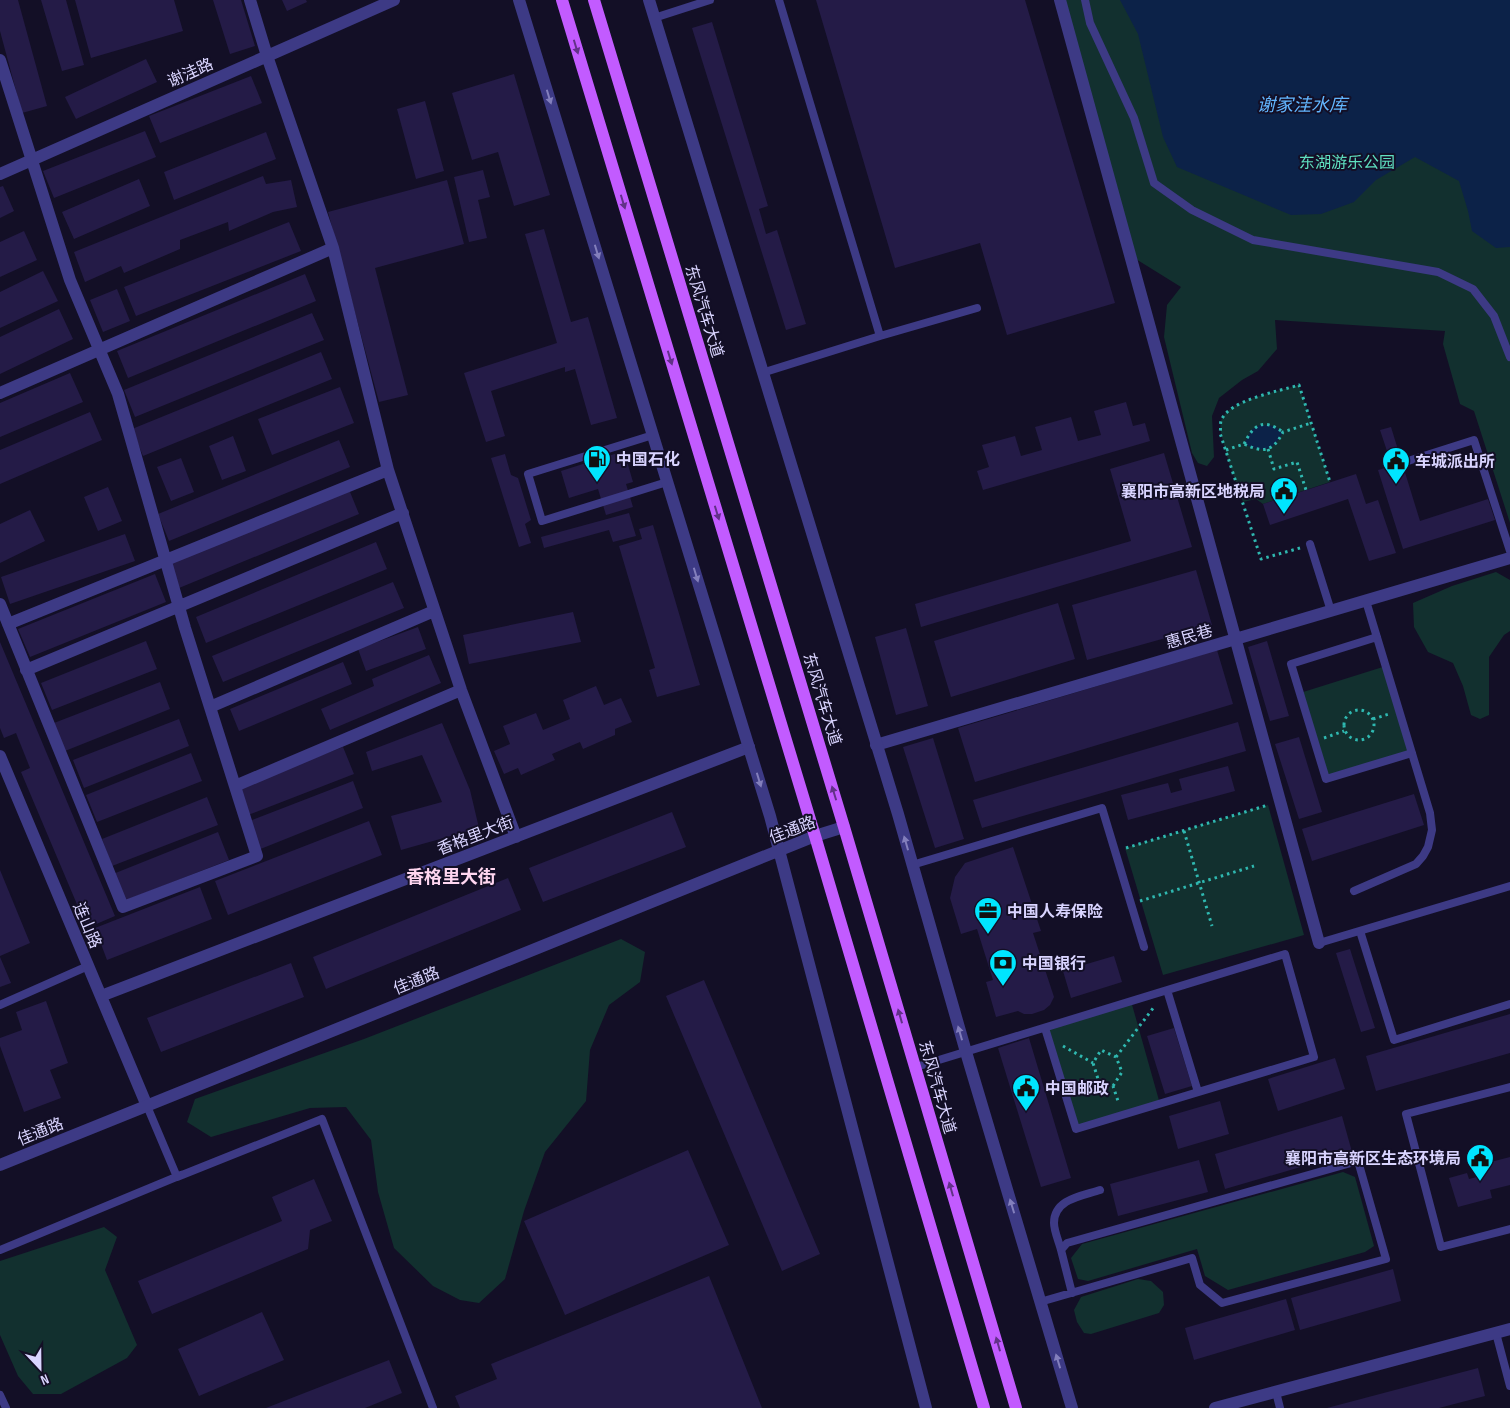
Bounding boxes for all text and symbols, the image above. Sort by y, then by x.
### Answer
one-way arrow [572,39,580,54]
street label: 谢洼路 [165,55,216,92]
one-way arrow [546,89,554,104]
water label: 谢家洼水库 [1257,95,1350,116]
park label: 东湖游乐公园 [1299,154,1395,173]
one-way arrow [619,195,627,210]
one-way arrow [593,245,601,260]
street label: 东风汽车大道 [680,263,727,360]
one-way arrow [666,350,674,365]
fuel station icon: 中国石化 [582,444,612,483]
public building icon: 车城派出所 [1381,446,1411,485]
place label: 中国石化 [616,450,680,470]
place label: 车城派出所 [1415,452,1495,472]
public building icon: 襄阳市高新区地税局 [1269,476,1299,515]
place label: 襄阳市高新区地税局 [1121,483,1265,502]
one-way arrow [714,506,721,521]
one-way arrow [692,567,700,582]
street label: 惠民巷 [1164,622,1215,653]
street label: 东风汽车大道 [798,651,845,748]
one-way arrow [756,773,763,788]
one-way arrow [830,786,838,801]
street label: 香格里大街 [435,813,516,860]
street label: 佳通路 [767,813,818,848]
one-way arrow [902,836,910,851]
district label: 香格里大街 [406,867,496,888]
office icon: 中国人寿保险 [973,896,1003,935]
street label: 连山路 [68,900,105,951]
place label: 中国人寿保险 [1007,903,1103,922]
bank icon: 中国银行 [988,948,1018,987]
place label: 中国银行 [1022,955,1086,974]
street label: 佳通路 [391,964,442,999]
one-way arrow [896,1008,904,1023]
one-way arrow [956,1025,964,1040]
street label: 东风汽车大道 [914,1039,959,1136]
public building icon: 中国邮政 [1011,1073,1041,1112]
place label: 中国邮政 [1045,1080,1109,1099]
street label: 佳通路 [15,1115,66,1150]
public building icon: 襄阳市高新区生态环境局 [1465,1143,1495,1182]
place label: 襄阳市高新区生态环境局 [1285,1149,1461,1169]
one-way arrow [947,1181,955,1196]
one-way arrow [1007,1198,1015,1213]
one-way arrow [993,1337,1001,1352]
north arrow [15,1343,65,1393]
one-way arrow [1053,1354,1061,1369]
text: N [38,1370,51,1389]

